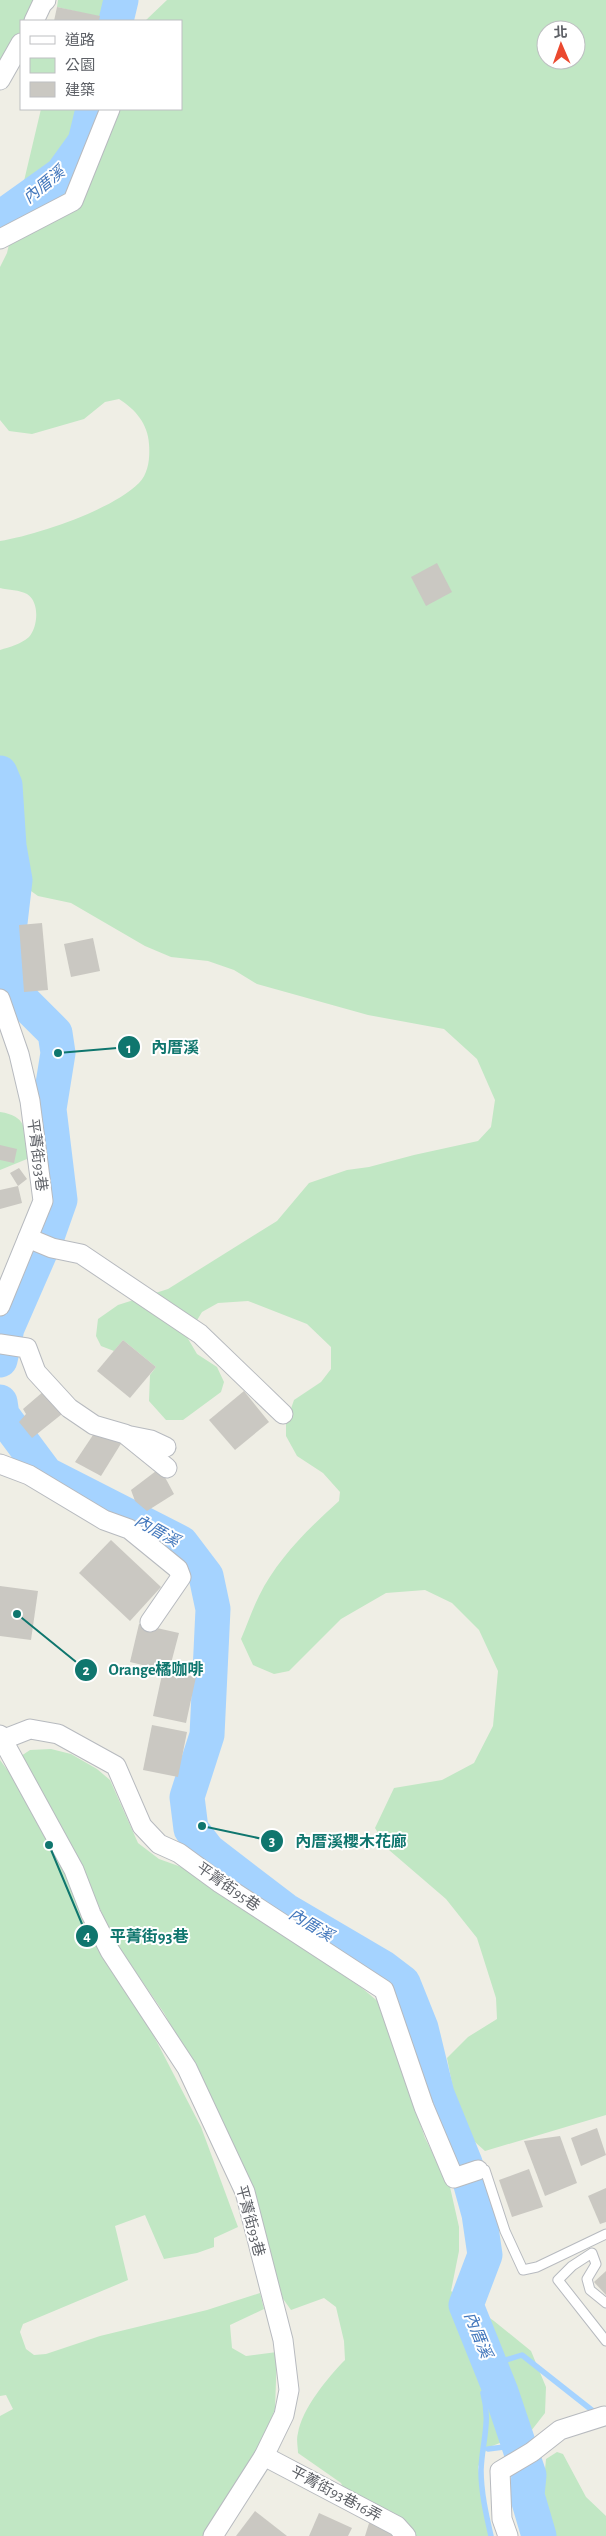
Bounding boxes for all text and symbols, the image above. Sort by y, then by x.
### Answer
legend [20,20,182,110]
north arrow [536,20,586,70]
text: 北 [553,25,568,40]
text: 道路 [65,32,95,48]
text: 公園 [65,58,95,73]
text: 建築 [65,82,95,98]
water label: 內厝溪 [20,162,69,206]
callout: 內厝溪 [116,1032,209,1063]
text: 內厝溪 [151,1039,199,1056]
text: 1 [126,1041,132,1056]
street label: 平菁街93巷 [25,1118,50,1192]
water label: 內厝溪 [132,1511,184,1551]
callout: Orange橘咖啡 [73,1654,213,1685]
text: Orange橘咖啡 [108,1661,204,1678]
text: 2 [82,1663,90,1678]
callout: 內厝溪櫻木花廊 [260,1826,417,1857]
text: 內厝溪櫻木花廊 [295,1833,407,1850]
text: 3 [269,1834,275,1849]
street label: 平菁街95巷 [194,1859,263,1914]
water label: 內厝溪 [286,1905,338,1945]
callout: 平菁街93巷 [75,1921,198,1952]
text: 平菁街93巷 [110,1928,189,1945]
text: 4 [83,1929,91,1944]
street label: 平菁街93巷 [233,2183,268,2258]
water label: 內厝溪 [462,2309,496,2362]
street label: 平菁街93巷16弄 [288,2463,384,2524]

